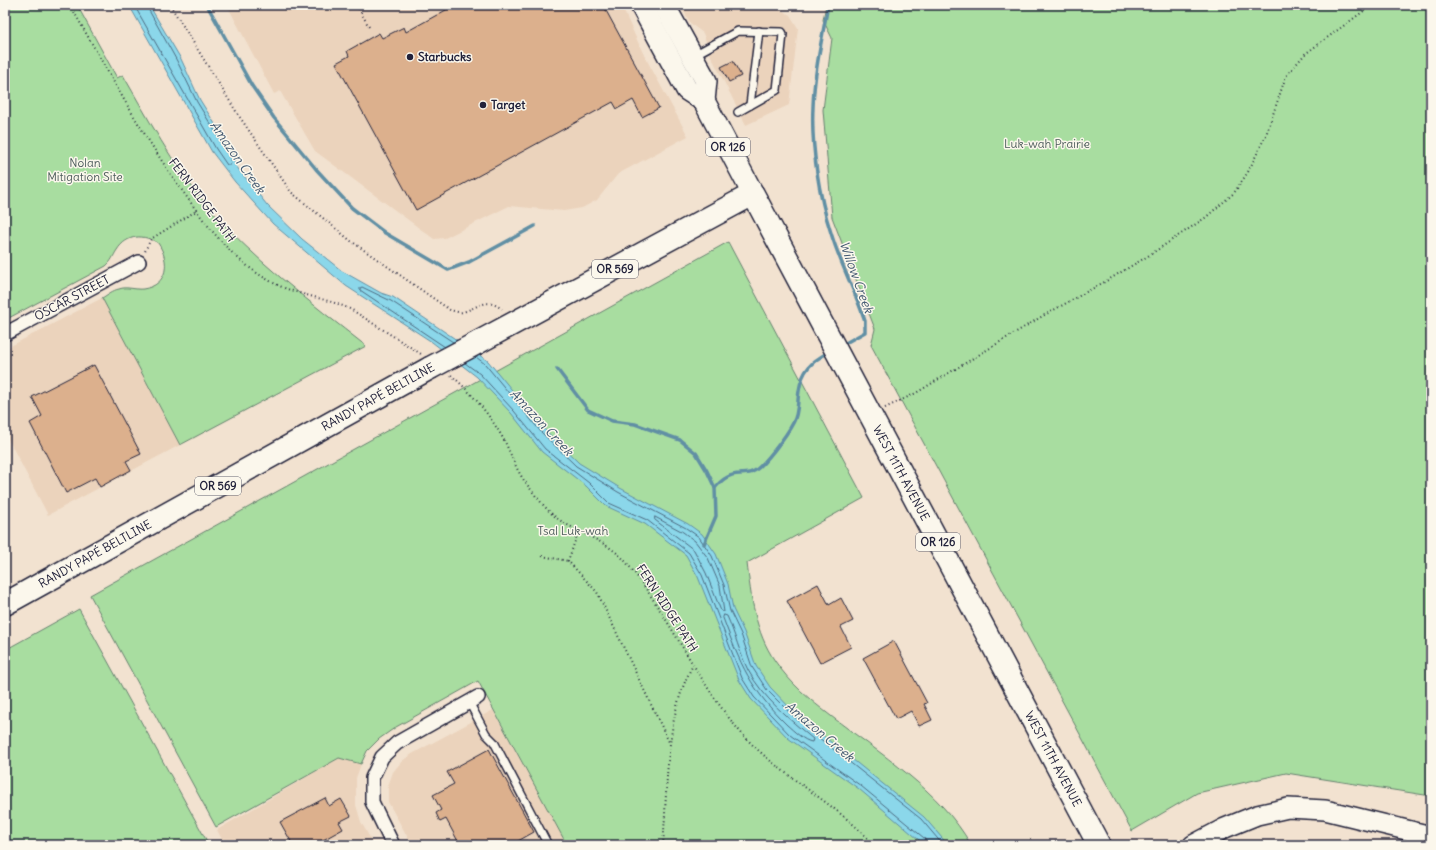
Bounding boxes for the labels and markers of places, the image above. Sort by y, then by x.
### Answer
place label: Starbucks [418,49,472,64]
marker: Starbucks [405,52,415,62]
place label: Target [491,97,526,113]
marker: Target [478,100,488,110]

